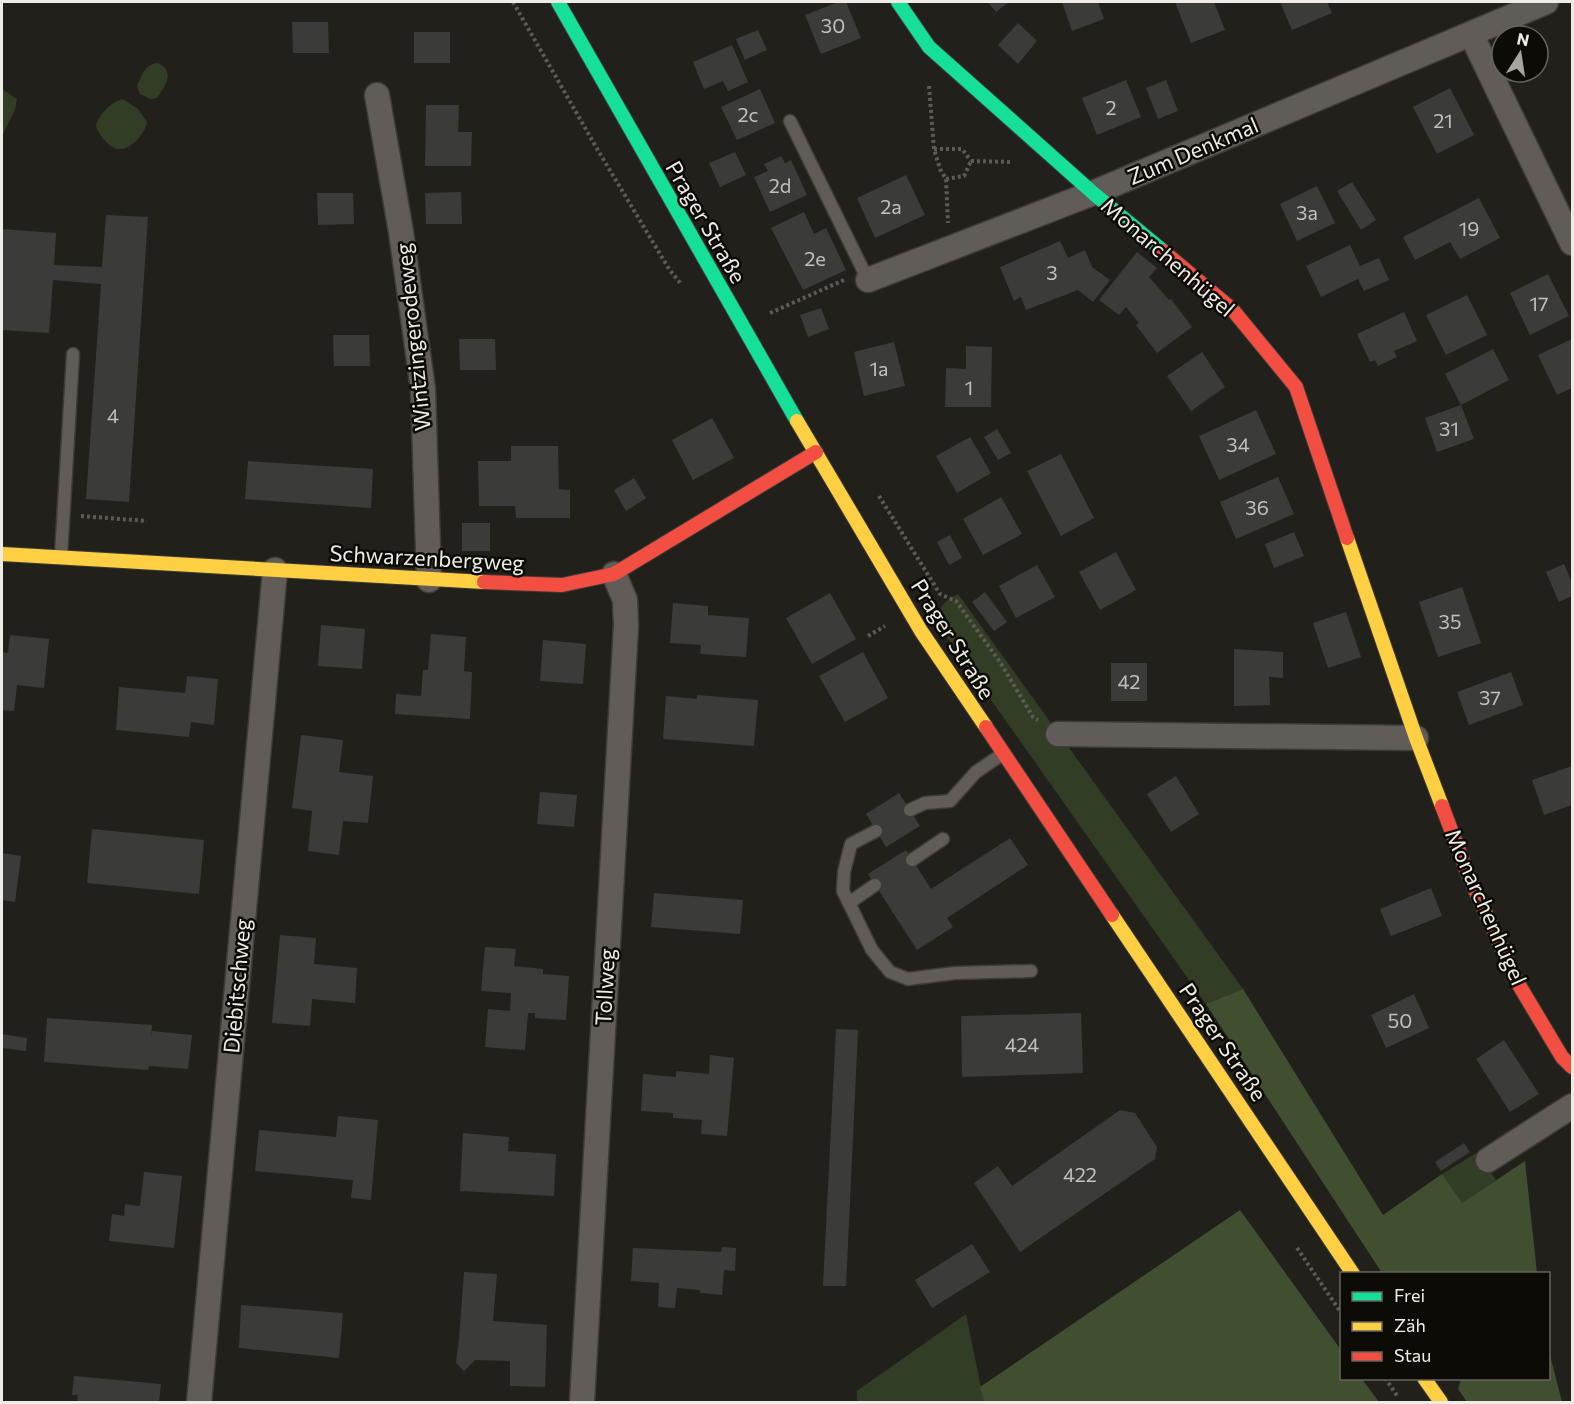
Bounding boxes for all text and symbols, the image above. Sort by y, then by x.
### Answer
house number: 30 [821,13,845,37]
north arrow [1490,24,1550,84]
text: N [1515,28,1531,49]
house number: 2 [1105,95,1117,119]
house number: 2c [738,102,758,126]
house number: 21 [1433,108,1453,132]
street label: Zum Denkmal [1124,111,1262,190]
street label: Prager Straße [661,156,752,288]
house number: 2d [769,173,791,197]
street label: Monarchenhügel [1096,191,1241,322]
house number: 2a [880,194,902,218]
house number: 3a [1296,200,1318,224]
house number: 19 [1459,216,1479,240]
street label: Wintzingerodeweg [389,242,436,432]
house number: 2e [804,246,826,270]
house number: 3 [1046,260,1058,284]
house number: 17 [1529,291,1549,315]
house number: 1a [869,356,889,380]
house number: 1 [965,375,973,399]
house number: 4 [107,403,119,427]
house number: 31 [1439,416,1459,440]
house number: 34 [1226,432,1250,456]
house number: 36 [1245,495,1269,519]
street label: Schwarzenbergweg [329,539,525,576]
street label: Prager Straße [906,574,1001,704]
house number: 35 [1439,609,1461,633]
house number: 42 [1118,669,1140,693]
house number: 37 [1479,685,1501,709]
street label: Monarchenhügel [1440,824,1533,989]
street label: Diebitschweg [217,917,256,1054]
street label: Tollweg [589,948,620,1026]
street label: Prager Straße [1174,977,1273,1106]
house number: 50 [1388,1008,1412,1032]
house number: 424 [1005,1032,1039,1056]
house number: 422 [1063,1162,1097,1186]
legend [1340,1272,1550,1380]
text: Frei [1394,1284,1425,1306]
text: Zäh [1394,1314,1426,1336]
text: Stau [1394,1344,1431,1366]

